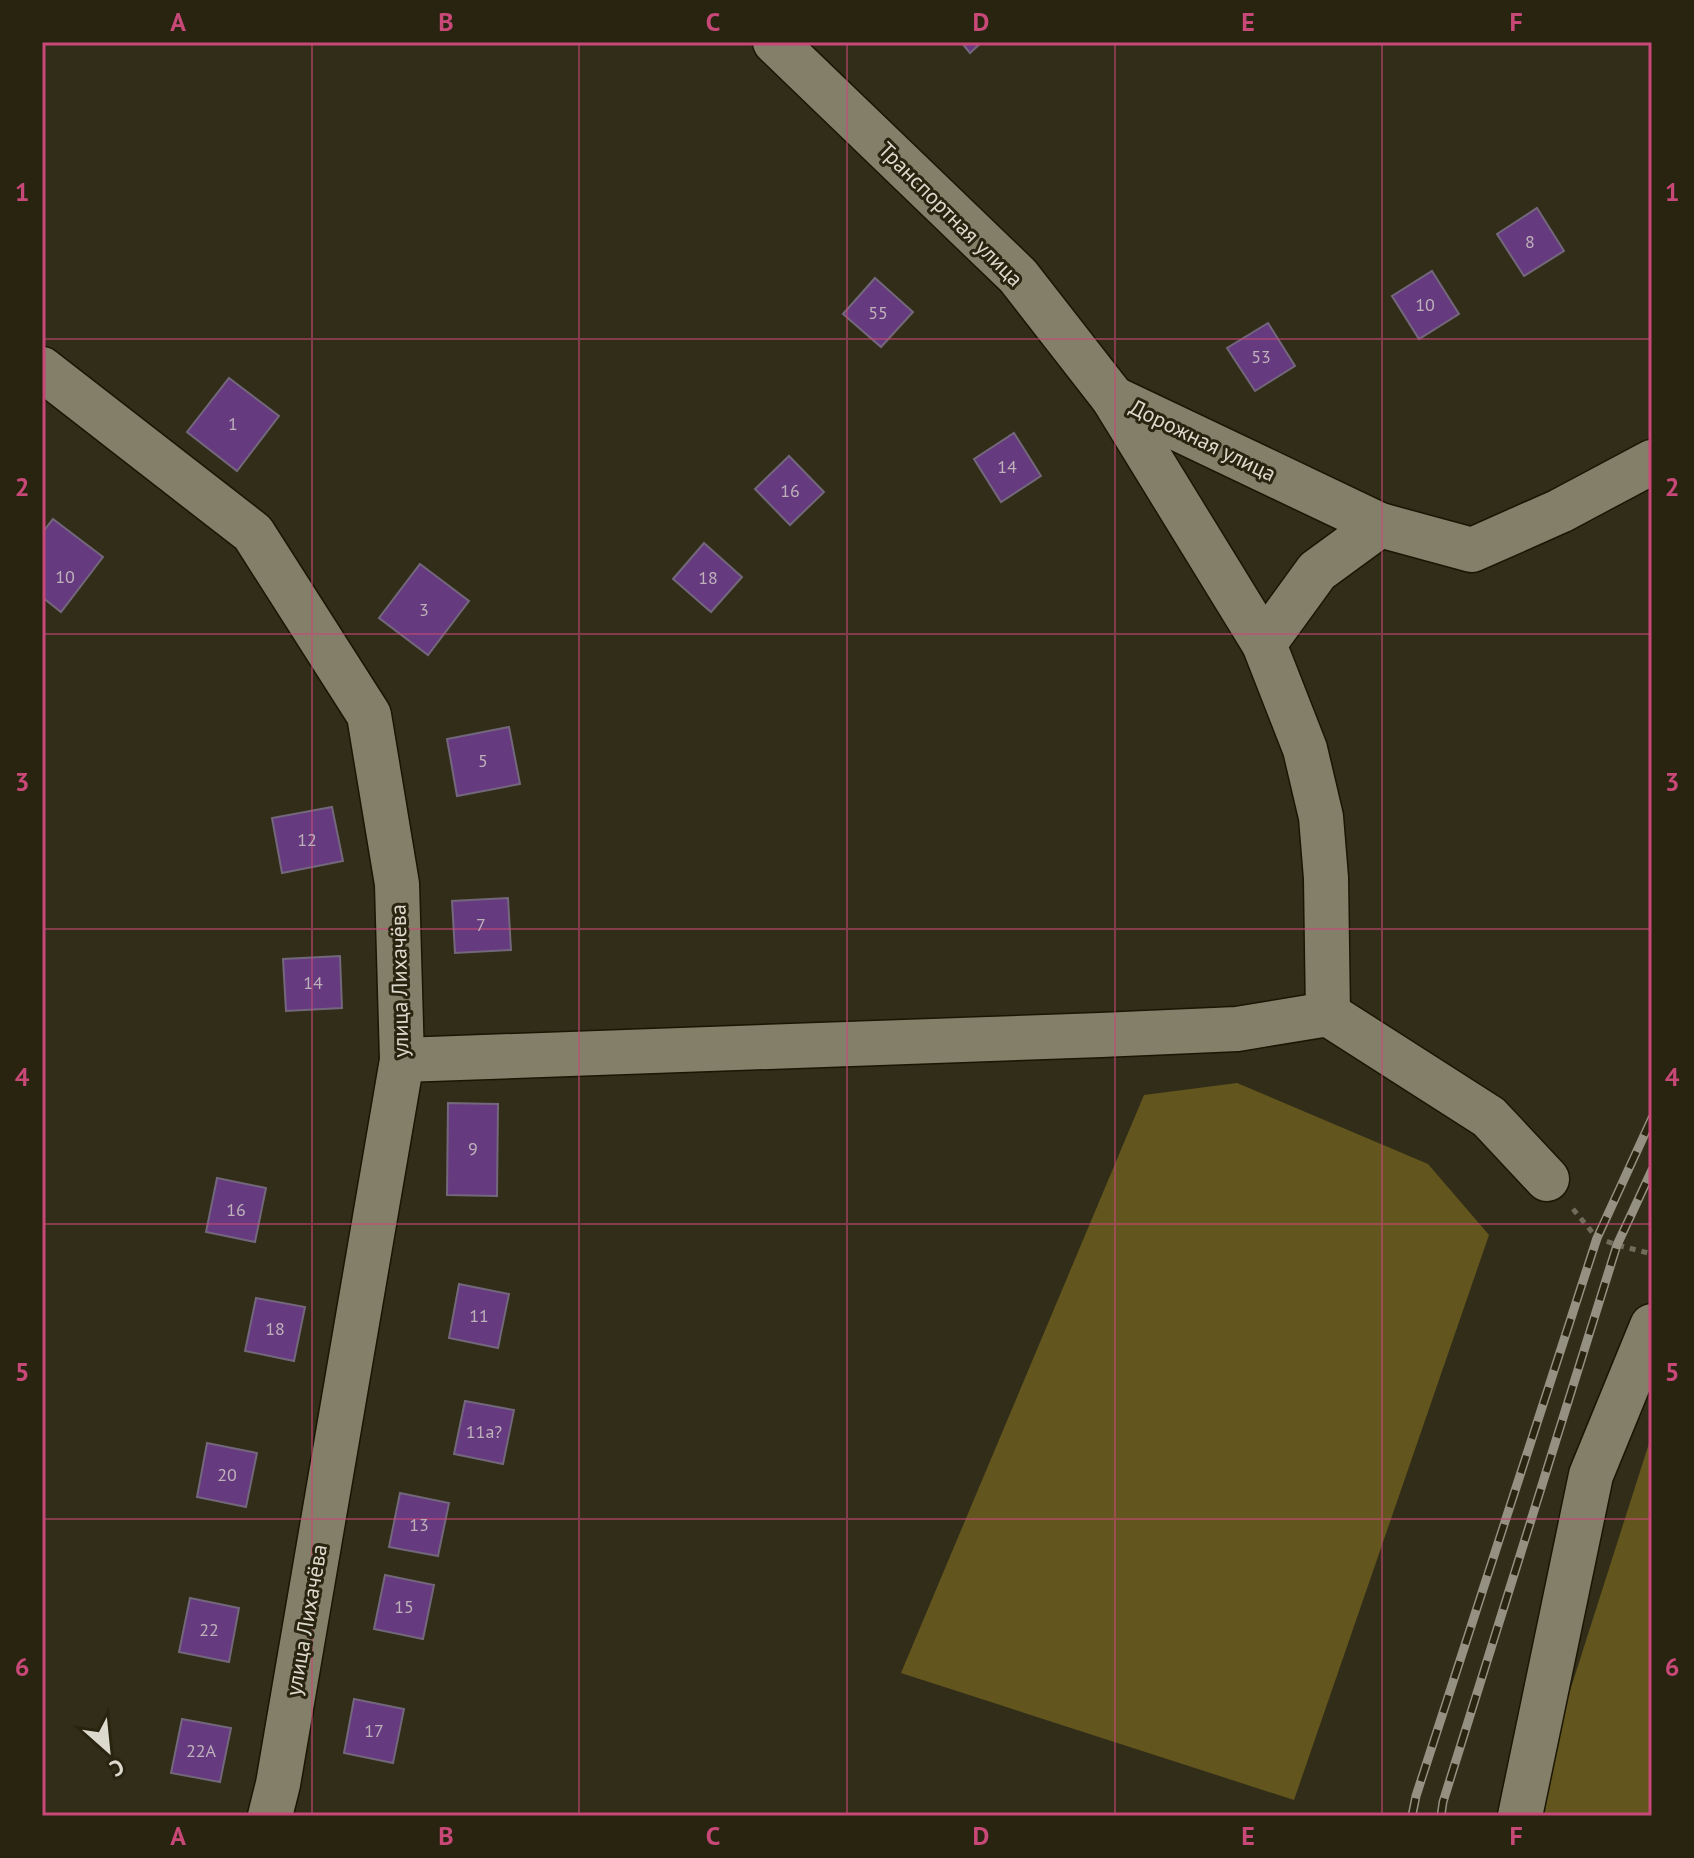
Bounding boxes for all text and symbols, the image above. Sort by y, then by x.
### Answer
text: A [170,5,186,38]
text: B [438,5,454,38]
text: C [706,5,720,38]
text: D [973,5,989,38]
text: E [1241,5,1255,38]
text: F [1509,5,1523,38]
street label: Транспортная улица [873,136,1029,292]
text: 1 [15,175,29,208]
text: 1 [1665,175,1679,208]
house number: 8 [1525,230,1535,253]
house number: 10 [1415,293,1435,316]
house number: 55 [868,301,888,324]
house number: 53 [1251,345,1271,368]
street label: Дорожная улица [1125,393,1281,487]
house number: 1 [228,412,238,435]
house number: 14 [997,455,1017,478]
text: 2 [15,470,29,503]
text: 2 [1665,470,1679,503]
house number: 16 [780,479,800,502]
house number: 10 [55,565,75,588]
house number: 18 [698,566,718,589]
house number: 3 [419,598,429,621]
house number: 5 [478,749,488,772]
text: 3 [15,765,29,798]
text: 3 [1665,765,1679,798]
house number: 12 [297,828,317,851]
street label: улица Лихачёва [384,904,414,1058]
house number: 7 [476,913,486,936]
house number: 14 [303,971,323,994]
text: 4 [15,1060,30,1093]
text: 4 [1665,1060,1680,1093]
house number: 9 [468,1137,478,1160]
house number: 16 [226,1198,246,1221]
house number: 11 [469,1304,489,1327]
house number: 18 [265,1317,285,1340]
text: 5 [15,1355,29,1388]
text: 5 [1665,1355,1679,1388]
house number: 11а? [466,1420,502,1443]
house number: 20 [217,1463,237,1486]
house number: 13 [409,1513,429,1536]
street label: улица Лихачёва [279,1542,333,1698]
house number: 15 [394,1595,414,1618]
house number: 22 [199,1618,219,1641]
text: 6 [15,1650,29,1683]
text: 6 [1665,1650,1679,1683]
north arrow [68,1710,148,1790]
house number: 17 [364,1719,384,1742]
house number: 22А [186,1739,217,1762]
text: С [105,1753,129,1783]
text: A [170,1819,186,1852]
text: B [438,1819,454,1852]
text: C [706,1819,720,1852]
text: D [973,1819,989,1852]
text: E [1241,1819,1255,1852]
text: F [1509,1819,1523,1852]

